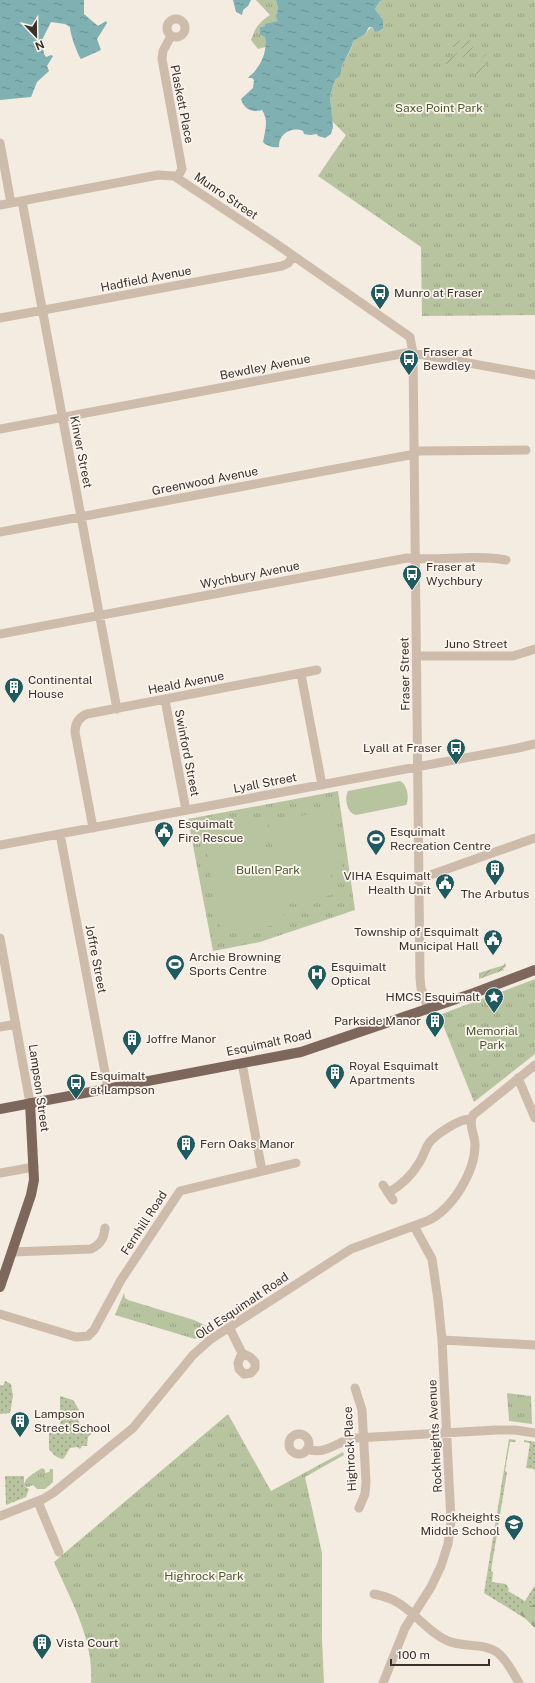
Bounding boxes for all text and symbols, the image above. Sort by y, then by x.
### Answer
north arrow [16,16,56,56]
text: N [34,38,46,52]
street label: Plaskett Place [168,64,197,145]
park label: Saxe Point Park [395,101,483,115]
street label: Munro Street [191,170,261,223]
street label: Hadfield Avenue [99,263,193,295]
bus stop icon: Munro at Fraser [369,282,391,310]
place label: Munro at Fraser [394,286,483,300]
place label: Fraser at Bewdley [423,345,473,373]
bus stop icon: Fraser at Bewdley [398,348,420,376]
street label: Bewdley Avenue [219,351,312,383]
street label: Kinver Street [67,415,95,490]
street label: Greenwood Avenue [151,464,259,498]
street label: Wychbury Avenue [199,558,301,591]
place label: Fraser at Wychbury [426,560,483,588]
bus stop icon: Fraser at Wychbury [401,563,423,591]
street label: Fraser Street [397,637,413,711]
street label: Juno Street [444,637,508,651]
street label: Heald Avenue [147,669,225,697]
place label: Continental House [28,673,93,701]
building icon: Continental House [3,676,25,704]
street label: Swinford Street [172,708,202,798]
bus stop icon: Lyall at Fraser [445,737,467,765]
place label: Lyall at Fraser [363,741,442,755]
street label: Lyall Street [232,770,298,796]
place label: Esquimalt Fire Rescue [178,817,244,845]
public building icon: Esquimalt Fire Rescue [153,820,175,848]
place label: Esquimalt Recreation Centre [390,825,491,853]
sports icon: Esquimalt Recreation Centre [365,828,387,856]
building icon: The Arbutus [484,858,506,886]
park label: Bullen Park [236,863,300,877]
place label: VIHA Esquimalt Health Unit [343,869,431,897]
public building icon: VIHA Esquimalt Health Unit [434,872,456,900]
place label: The Arbutus [461,887,529,901]
street label: Joffre Street [82,923,110,995]
place label: Township of Esquimalt Municipal Hall [354,925,479,953]
public building icon: Township of Esquimalt Municipal Hall [482,928,504,956]
place label: Archie Browning Sports Centre [189,950,281,978]
sports icon: Archie Browning Sports Centre [164,953,186,981]
place label: Esquimalt Optical [331,960,387,988]
hospital icon: Esquimalt Optical [306,963,328,991]
place icon: HMCS Esquimalt [483,986,505,1014]
place label: HMCS Esquimalt [385,990,480,1004]
building icon: Parkside Manor [424,1010,446,1038]
place label: Parkside Manor [334,1014,421,1028]
park label: Memorial Park [466,1024,519,1052]
street label: Esquimalt Road [225,1027,313,1059]
building icon: Joffre Manor [121,1028,143,1056]
place label: Joffre Manor [146,1032,217,1046]
street label: Lampson Street [26,1043,52,1133]
place label: Royal Esquimalt Apartments [349,1059,439,1087]
building icon: Royal Esquimalt Apartments [324,1062,346,1090]
place label: Esquimalt at Lampson [90,1069,155,1097]
bus stop icon: Esquimalt at Lampson [65,1072,87,1100]
building icon: Fern Oaks Manor [175,1133,197,1161]
place label: Fern Oaks Manor [200,1137,295,1151]
street label: Fernhill Road [118,1188,170,1258]
street label: Old Esquimalt Road [193,1270,291,1342]
street label: Rockheights Avenue [425,1379,445,1493]
street label: Highrock Place [341,1406,359,1492]
place label: Lampson Street School [34,1407,111,1435]
building icon: Lampson Street School [9,1410,31,1438]
place label: Rockheights Middle School [420,1510,500,1538]
school or university icon: Rockheights Middle School [503,1513,525,1541]
park label: Highrock Park [164,1569,244,1583]
building icon: Vista Court [31,1632,53,1660]
place label: Vista Court [56,1636,119,1650]
scale bar [391,1641,489,1667]
text: 100 m [397,1648,430,1662]

